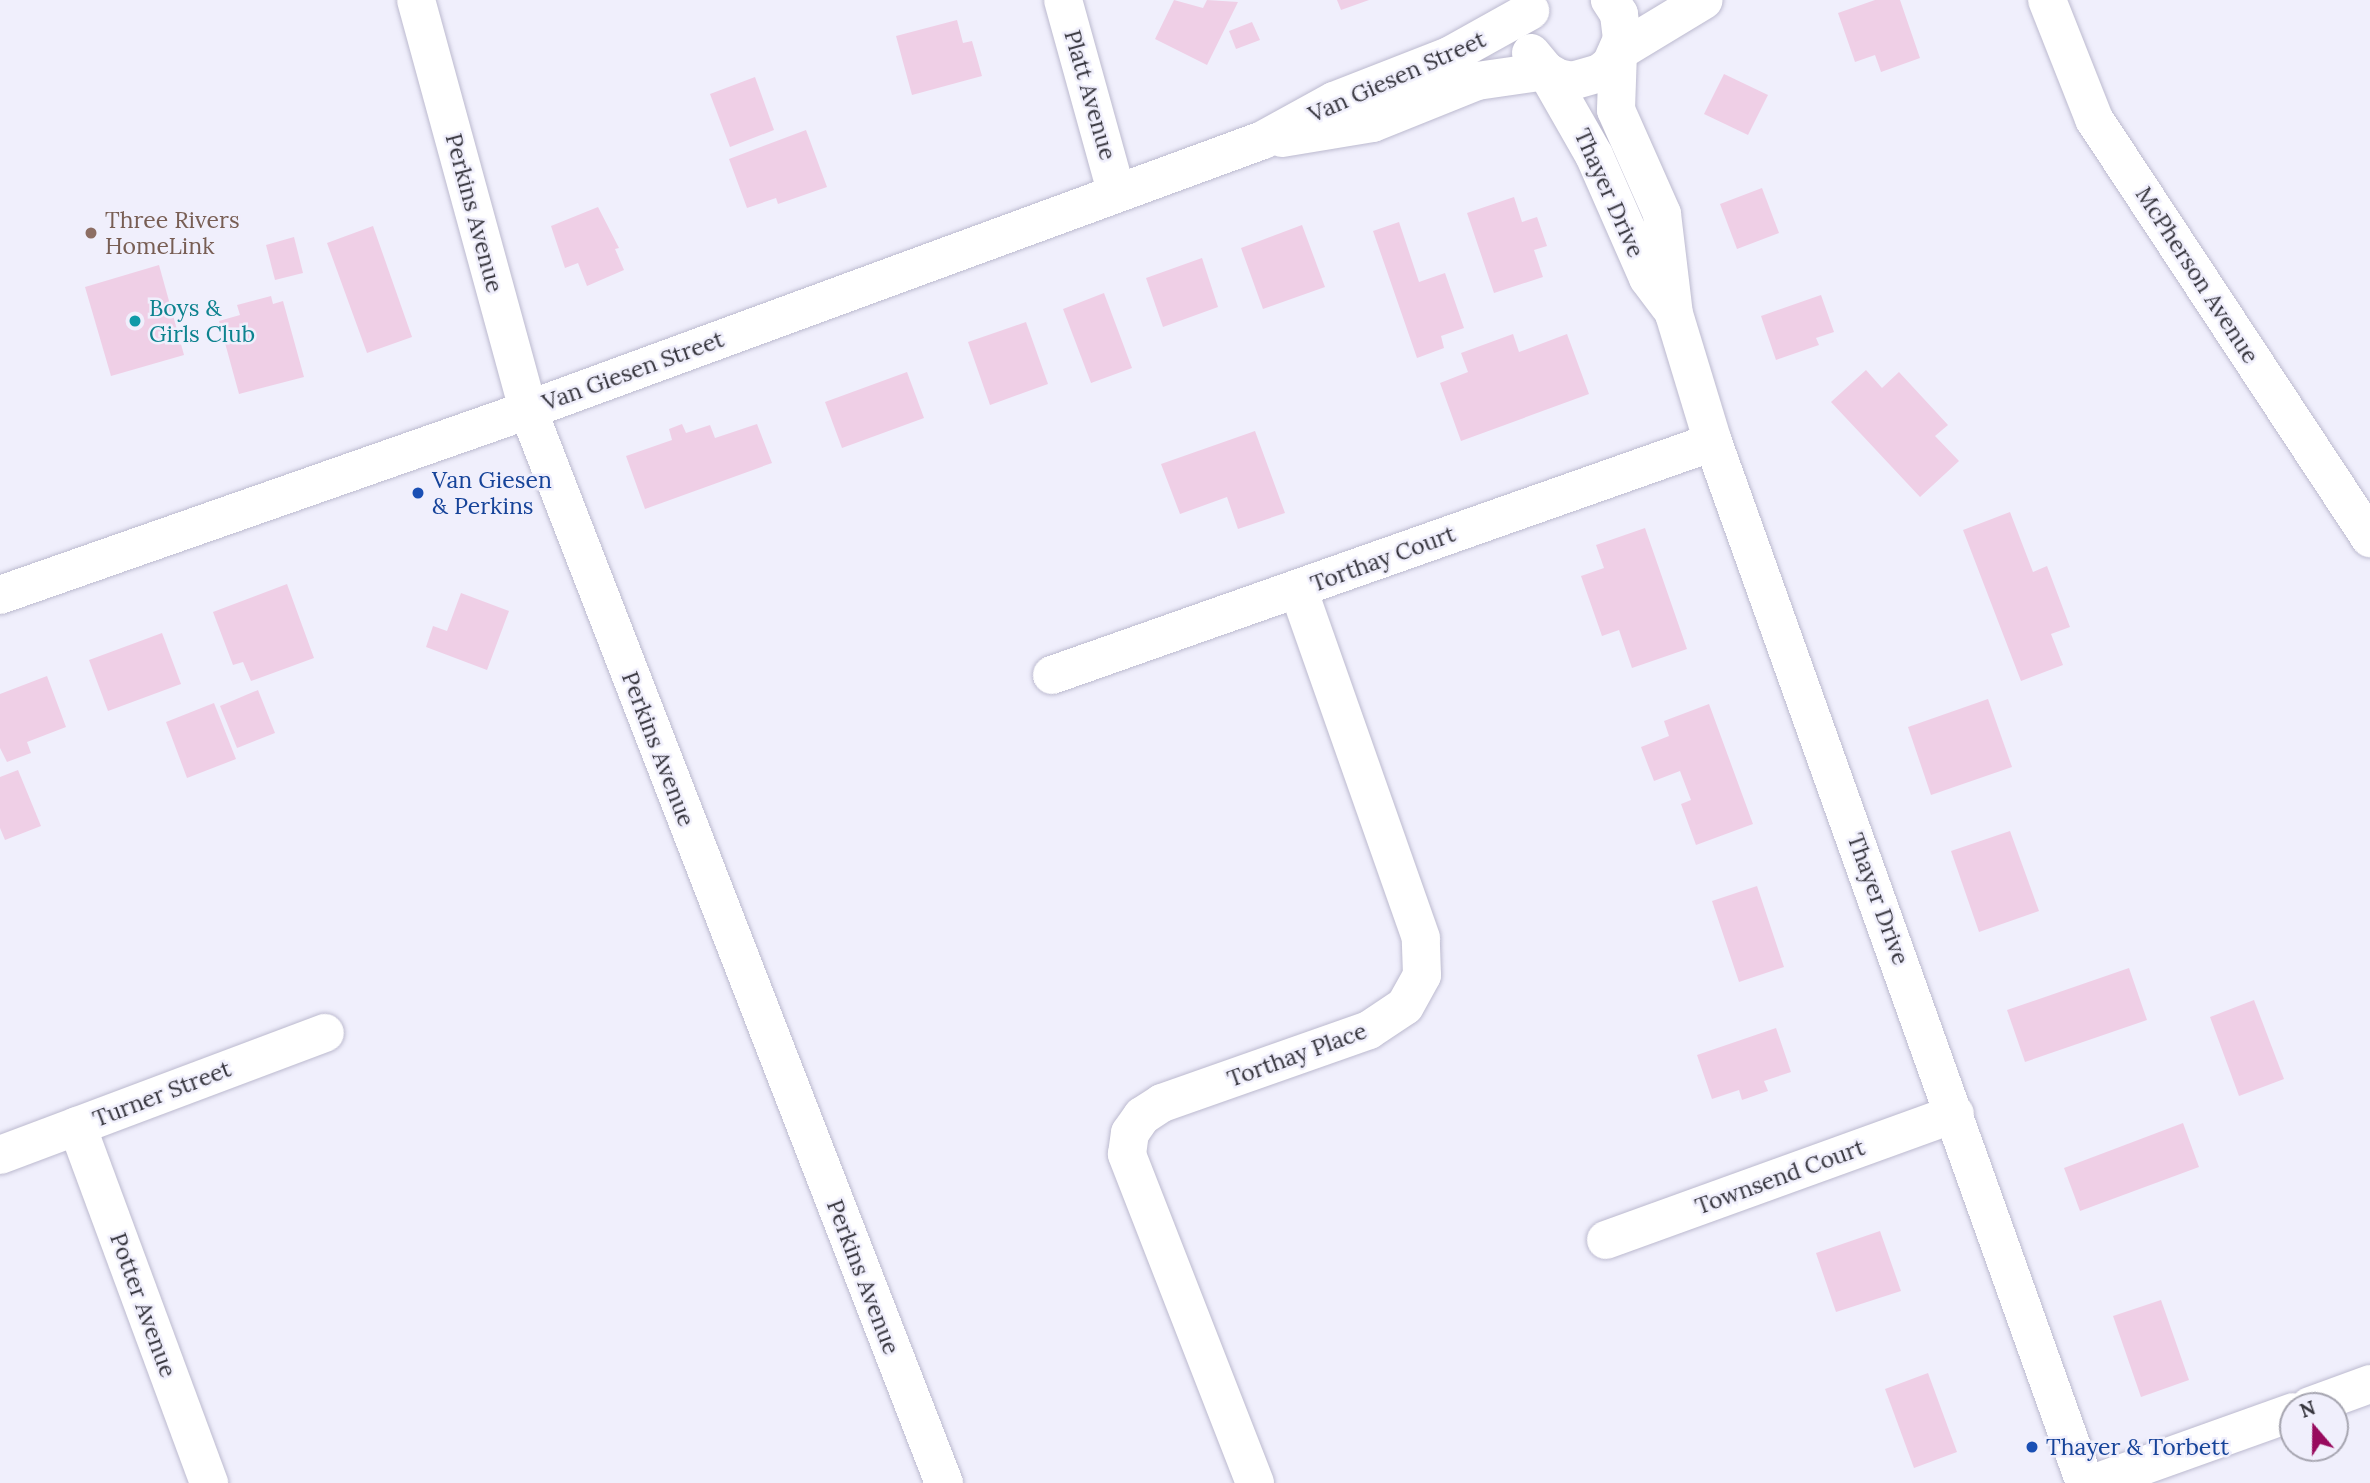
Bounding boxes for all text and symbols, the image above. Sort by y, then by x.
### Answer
street label: Van Giesen Street [1304,26,1490,128]
street label: Platt Avenue [1058,27,1122,163]
street label: Thayer Drive [1568,124,1650,262]
street label: Perkins Avenue [440,130,508,296]
street label: McPherson Avenue [2130,182,2264,368]
place label: Three Rivers HomeLink [105,206,240,260]
marker: Three Rivers HomeLink [83,225,99,241]
place label: Boys & Girls Club [149,294,255,348]
marker: Boys & Girls Club [127,313,143,329]
street label: Van Giesen Street [538,325,728,417]
place label: Van Giesen & Perkins [432,466,552,520]
marker: Van Giesen & Perkins [410,485,426,501]
street label: Torthay Court [1307,520,1459,598]
street label: Perkins Avenue [616,668,700,830]
street label: Thayer Drive [1841,829,1915,969]
street label: Torthay Place [1224,1017,1370,1093]
street label: Turner Street [89,1055,235,1133]
street label: Townsend Court [1691,1134,1869,1220]
street label: Perkins Avenue [821,1196,905,1358]
street label: Potter Avenue [104,1229,182,1381]
north arrow [2279,1392,2349,1462]
text: N [2296,1395,2319,1423]
place label: Thayer & Torbett [2046,1433,2229,1461]
marker: Thayer & Torbett [2024,1439,2040,1455]

